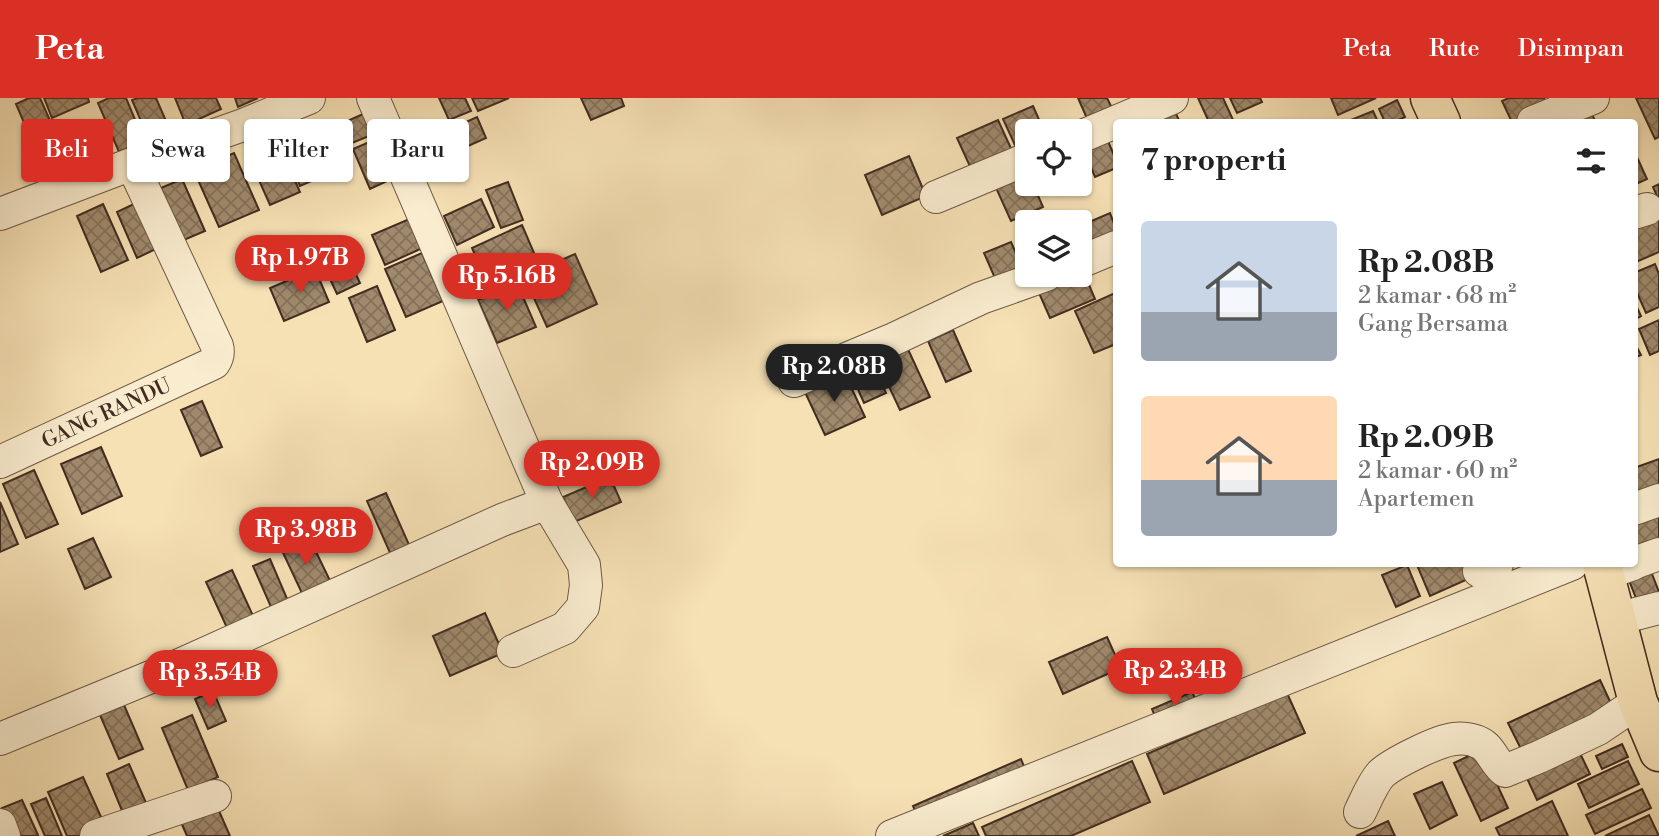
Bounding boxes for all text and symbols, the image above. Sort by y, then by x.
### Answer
text: Peta [35,29,104,70]
text: Peta [1343,34,1391,64]
text: Rute [1429,34,1480,64]
text: Disimpan [1518,34,1624,64]
chip: Beli [21,119,113,182]
chip: Sewa [127,119,230,182]
chip: Filter [244,119,353,182]
chip: Baru [367,119,469,182]
map controls [1015,119,1092,287]
button: locate [1015,119,1092,196]
text: 7 properti [1141,142,1286,180]
icon: filters [1572,142,1610,180]
button: layers [1015,210,1092,287]
pin: Rp 1.97B [228,236,372,295]
text: Rp 1.97B [251,244,349,272]
text: Rp 2.08B [1358,244,1494,282]
icon: home [1197,249,1281,333]
pin: Rp 5.16B [435,254,579,313]
text: Rp 5.16B [458,262,556,290]
text: 2 kamar · 68 m² [1358,282,1516,310]
text: Gang Bersama [1358,310,1508,338]
pin: Rp 2.08B [762,344,906,404]
text: Rp 2.08B [782,353,886,381]
street label: GANG RANDU [38,372,176,455]
text: Rp 2.09B [1358,419,1494,457]
icon: home [1197,424,1281,508]
pin: Rp 2.09B [520,440,664,500]
text: Rp 2.09B [540,449,644,477]
text: 2 kamar · 60 m² [1358,457,1517,485]
text: Apartemen [1358,485,1474,513]
pin: Rp 3.98B [234,508,378,567]
text: Rp 3.98B [255,516,357,544]
pin: Rp 2.34B [1103,648,1247,708]
pin: Rp 3.54B [138,650,282,710]
text: Rp 2.34B [1124,657,1226,685]
text: Rp 3.54B [159,659,261,687]

